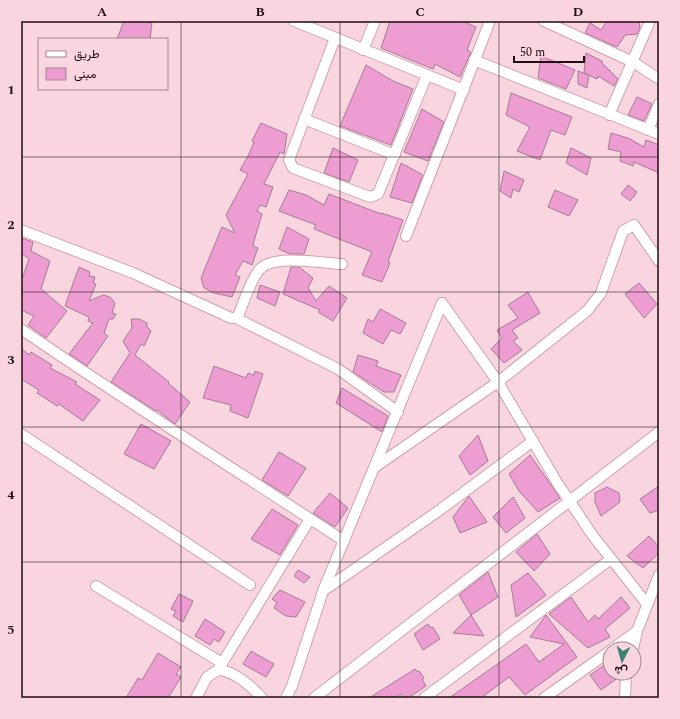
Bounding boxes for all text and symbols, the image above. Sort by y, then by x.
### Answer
text: A [97,2,107,22]
text: B [255,2,265,22]
text: C [415,2,425,22]
text: D [573,2,583,22]
legend [38,38,168,90]
scale bar [514,38,584,64]
text: 50 m [520,43,545,62]
text: طريق [74,45,100,64]
text: مبنى [74,65,96,84]
text: 1 [7,80,15,100]
text: 2 [7,215,15,235]
text: 3 [7,350,15,370]
text: 4 [7,485,15,505]
text: 5 [7,620,15,640]
north arrow [602,641,642,681]
text: ش [614,661,628,680]

